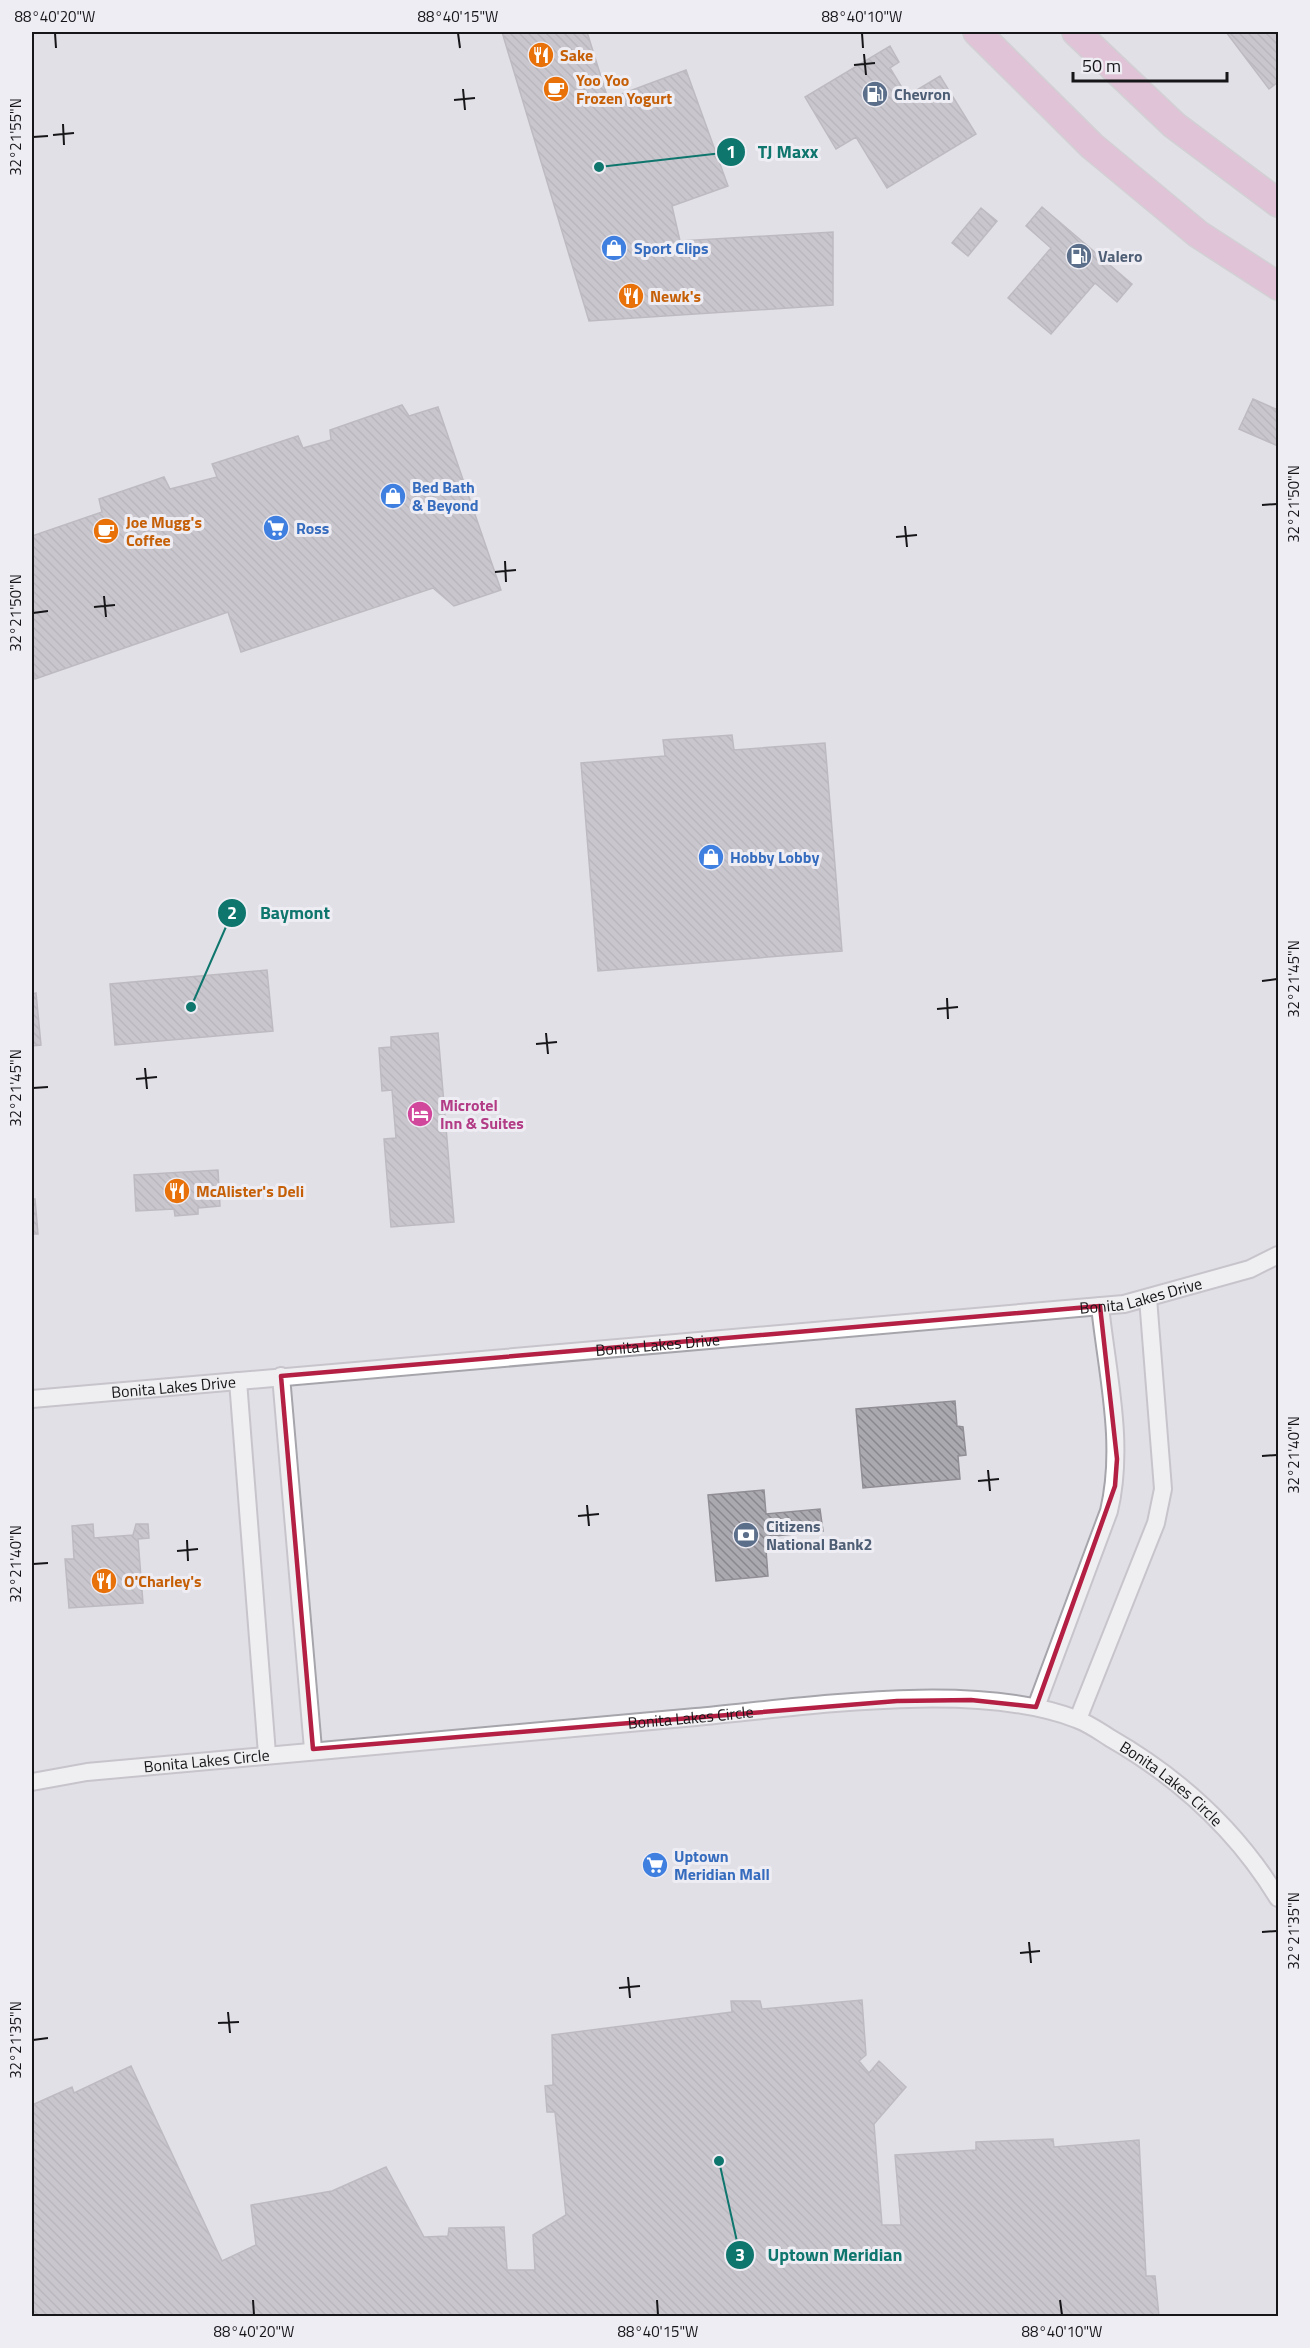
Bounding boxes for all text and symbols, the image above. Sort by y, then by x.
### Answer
text: 88°40'20"W [15,5,95,28]
text: 88°40'15"W [418,5,498,28]
text: 88°40'10"W [822,5,902,28]
restaurant icon: Sake [526,40,556,70]
place label: Sake [560,43,593,67]
scale bar [1073,45,1228,83]
text: 50 m [1082,52,1121,79]
place label: Yoo Yoo Frozen Yogurt [576,68,672,110]
cafe icon: Yoo Yoo Frozen Yogurt [541,74,571,104]
fuel station icon: Chevron [860,79,890,109]
place label: Chevron [894,82,951,106]
text: 32°21'55"N [4,98,27,176]
callout: TJ Maxx [716,134,831,170]
text: 1 [726,138,736,165]
text: TJ Maxx [758,138,819,165]
shop icon: Sport Clips [599,233,629,263]
place label: Sport Clips [634,236,709,260]
fuel station icon: Valero [1064,241,1094,271]
place label: Valero [1098,244,1142,268]
restaurant icon: Newk's [616,281,646,311]
place label: Newk's [650,284,701,308]
text: 32°21'50"N [1282,465,1305,543]
place label: Bed Bath & Beyond [412,475,479,517]
shop icon: Bed Bath & Beyond [378,481,408,511]
place label: Joe Mugg's Coffee [126,510,202,552]
supermarket icon: Ross [261,513,291,543]
cafe icon: Joe Mugg's Coffee [91,516,121,546]
place label: Ross [296,516,329,540]
text: 32°21'50"N [4,574,27,652]
shop icon: Hobby Lobby [696,842,726,872]
place label: Hobby Lobby [730,845,819,869]
callout: Baymont [217,895,342,931]
text: 2 [227,899,237,926]
text: Baymont [260,899,331,926]
text: 32°21'45"N [1282,940,1305,1018]
text: 32°21'45"N [4,1049,27,1127]
place label: Microtel Inn & Suites [440,1093,524,1135]
hotel icon: Microtel Inn & Suites [405,1099,435,1129]
restaurant icon: McAlister's Deli [162,1176,192,1206]
place label: McAlister's Deli [196,1179,304,1203]
street label: Bonita Lakes Drive [1079,1271,1205,1320]
street label: Bonita Lakes Drive [594,1327,721,1362]
street label: Bonita Lakes Drive [110,1369,237,1404]
text: 32°21'40"N [1282,1416,1305,1494]
place label: Citizens National Bank2 [766,1514,873,1556]
bank icon: Citizens National Bank2 [731,1520,761,1550]
text: 32°21'40"N [4,1525,27,1603]
restaurant icon: O'Charley's [89,1566,119,1596]
place label: O'Charley's [124,1569,202,1593]
street label: Bonita Lakes Circle [627,1699,755,1735]
street label: Bonita Lakes Circle [1115,1735,1229,1832]
street label: Bonita Lakes Circle [143,1743,271,1778]
place label: Uptown Meridian Mall [674,1844,770,1886]
supermarket icon: Uptown Meridian Mall [640,1850,670,1880]
text: 32°21'35"N [1282,1892,1305,1970]
text: 32°21'35"N [4,2001,27,2079]
callout: Uptown Meridian [725,2237,914,2273]
text: 3 [735,2241,745,2268]
text: Uptown Meridian [768,2241,902,2268]
text: 88°40'20"W [214,2320,294,2343]
text: 88°40'15"W [618,2320,698,2343]
text: 88°40'10"W [1022,2320,1102,2343]

